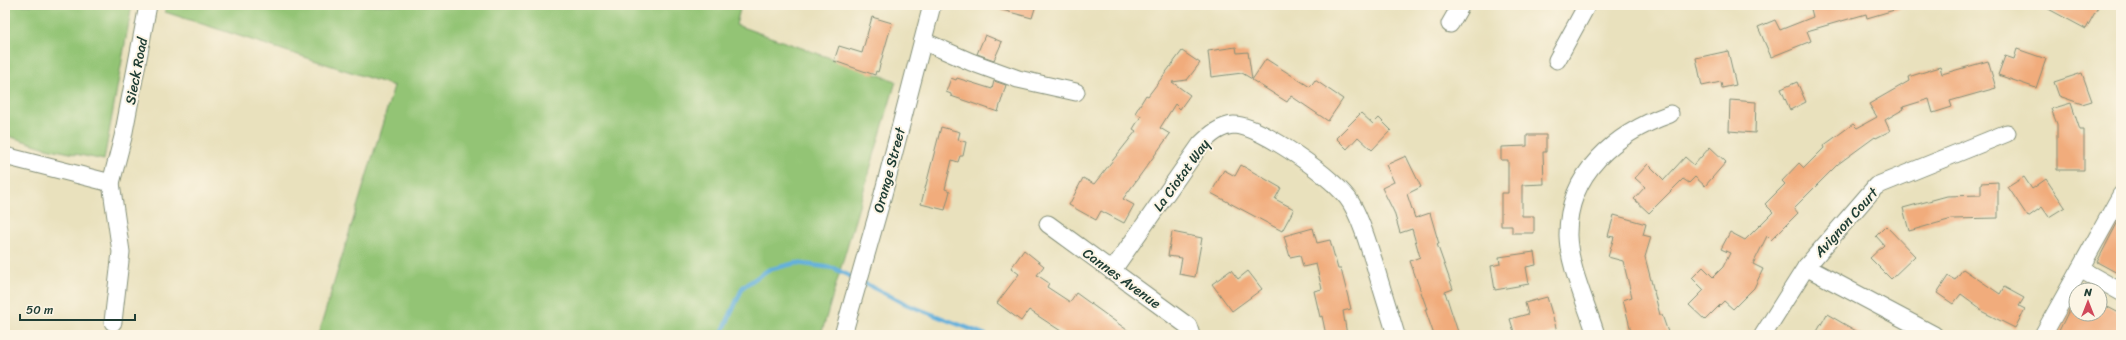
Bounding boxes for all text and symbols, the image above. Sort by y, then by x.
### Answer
street label: Sieck Road [118,34,156,107]
street label: Orange Street [866,123,913,216]
street label: La Ciotat Way [1146,133,1217,217]
street label: Avignon Court [1807,181,1886,264]
street label: Cannes Avenue [1077,241,1166,316]
north arrow [2068,282,2108,322]
text: N [2083,283,2092,302]
scale bar [20,296,135,322]
text: 50 m [26,299,53,321]

